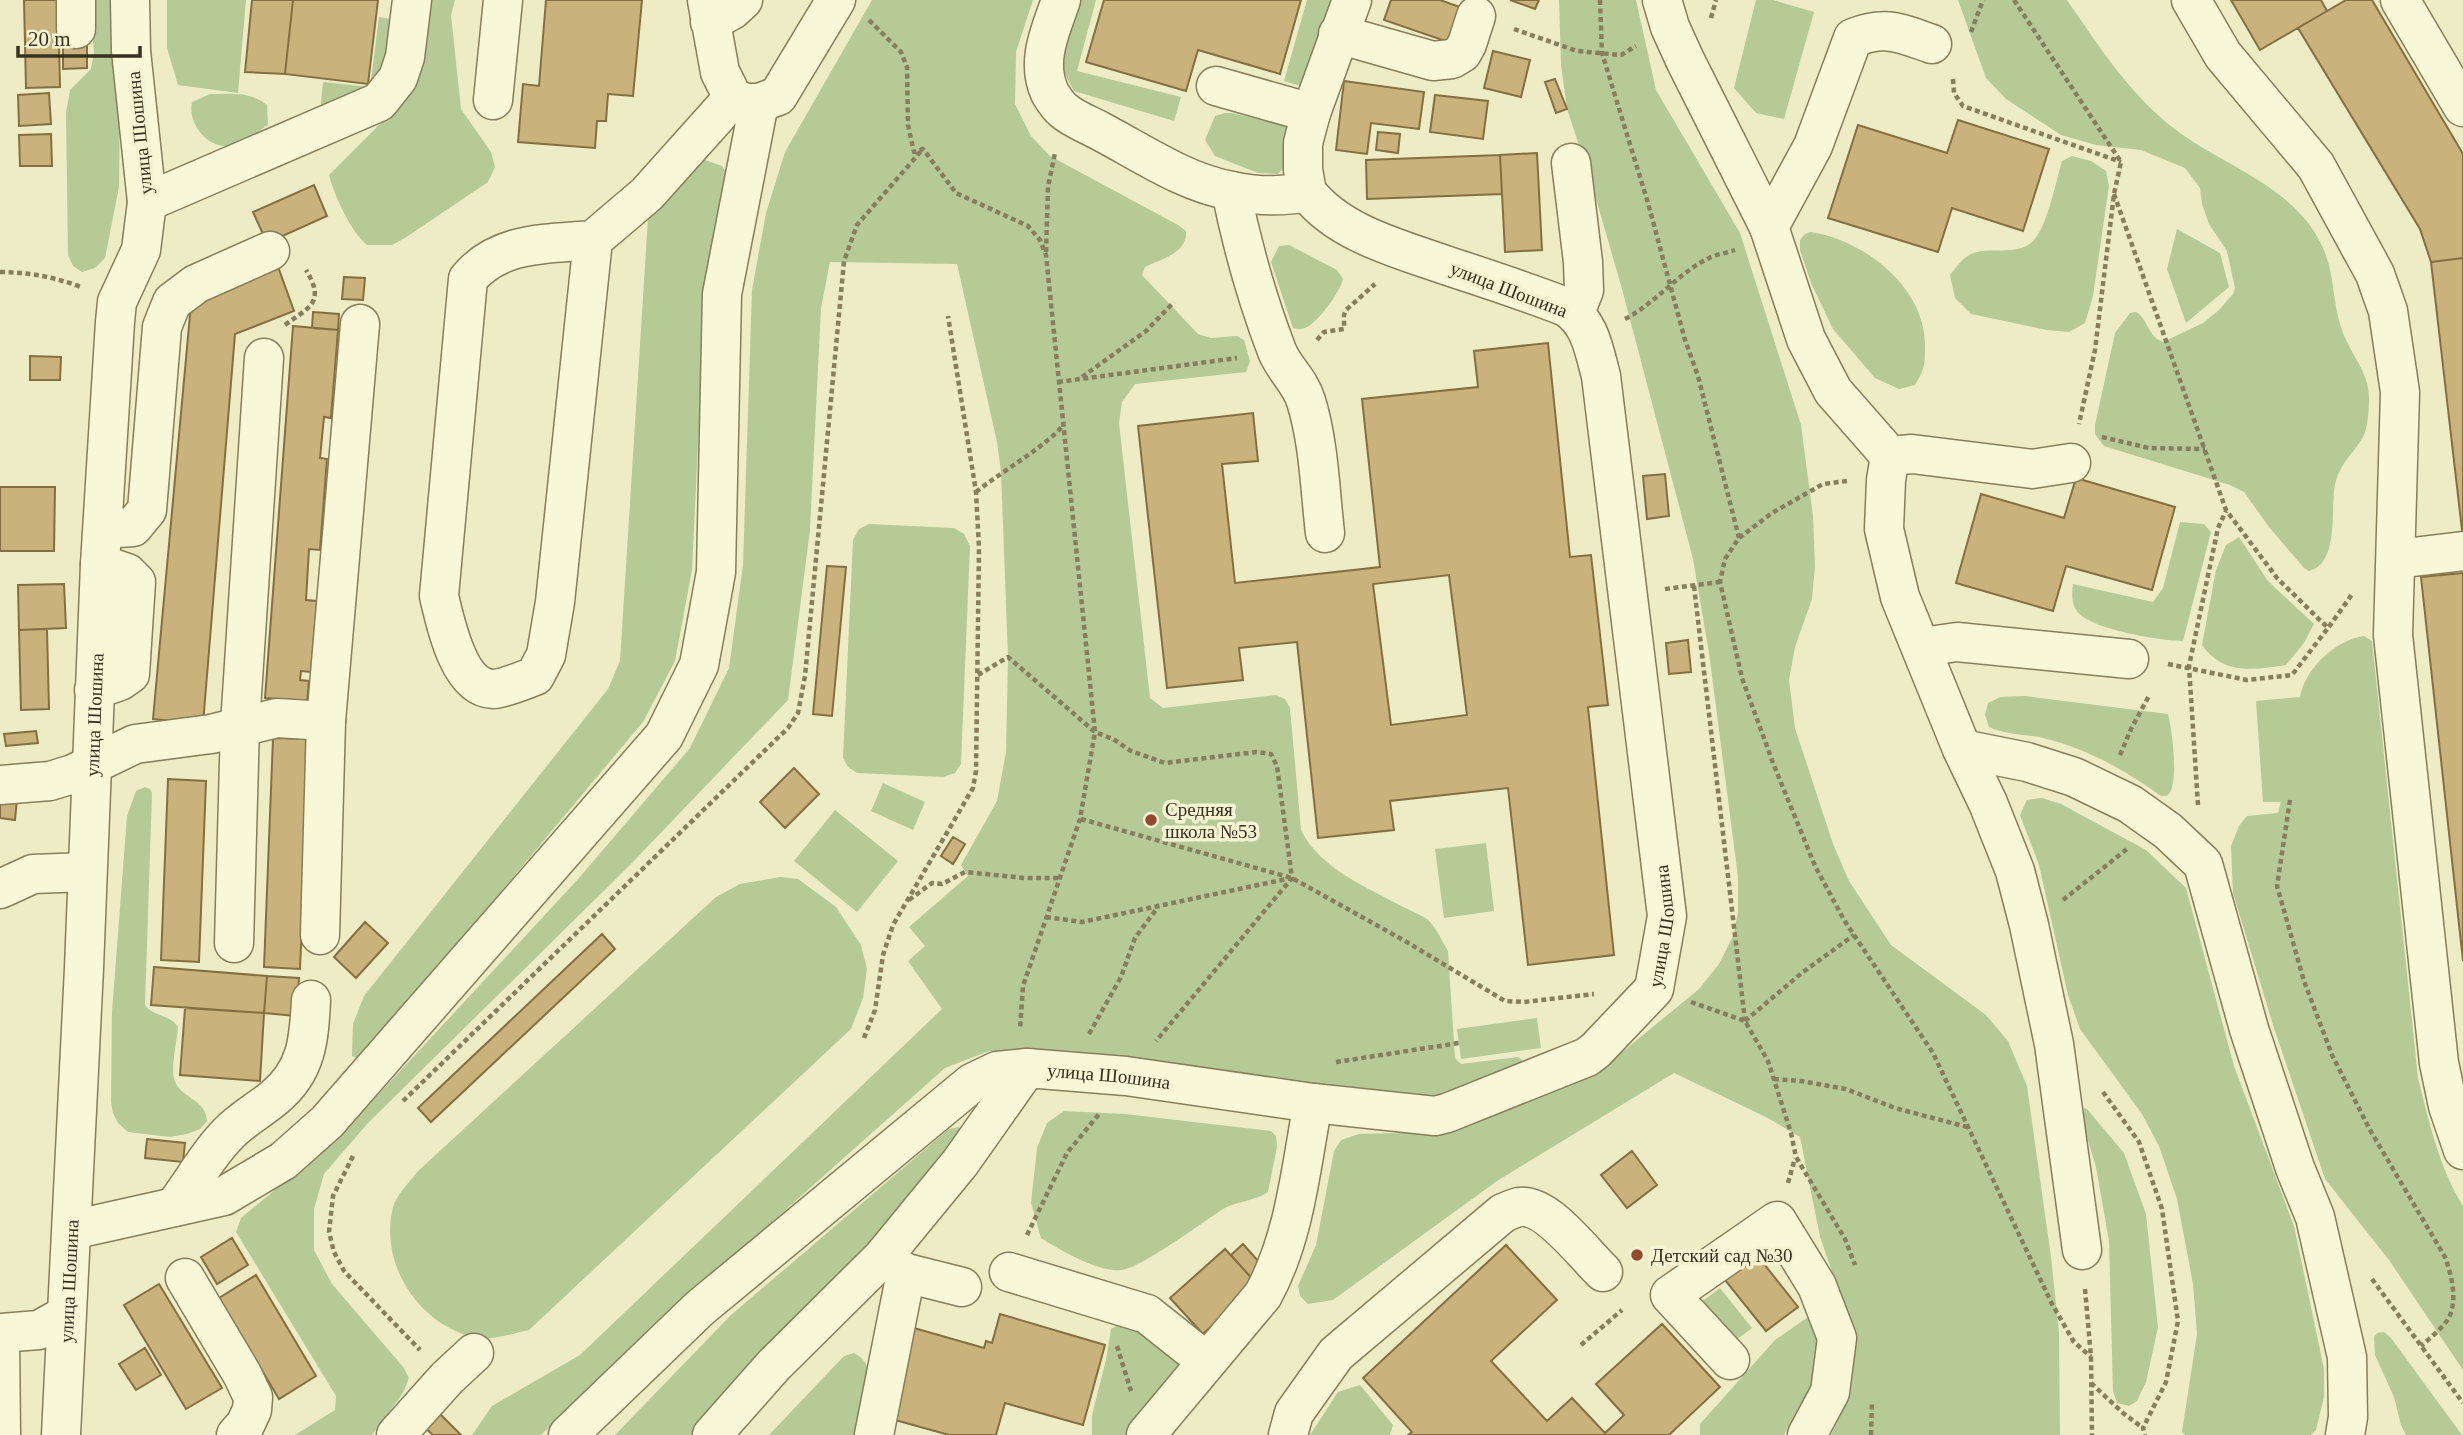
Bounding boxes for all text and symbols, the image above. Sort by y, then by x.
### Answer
scale bar [18,14,140,58]
text: 20 m [28,27,71,51]
street label: улица Шошина [123,70,156,196]
street label: улица Шошина [1447,257,1571,322]
street label: улица Шошина [82,652,107,777]
place label: Средняя школа №53 [1165,799,1257,842]
marker: Средняя школа №53 [1143,812,1159,828]
street label: улица Шошина [1644,863,1678,989]
street label: улица Шошина [1046,1060,1172,1093]
street label: улица Шошина [56,1218,83,1344]
place label: Детский сад №30 [1651,1245,1793,1266]
marker: Детский сад №30 [1629,1247,1645,1263]

